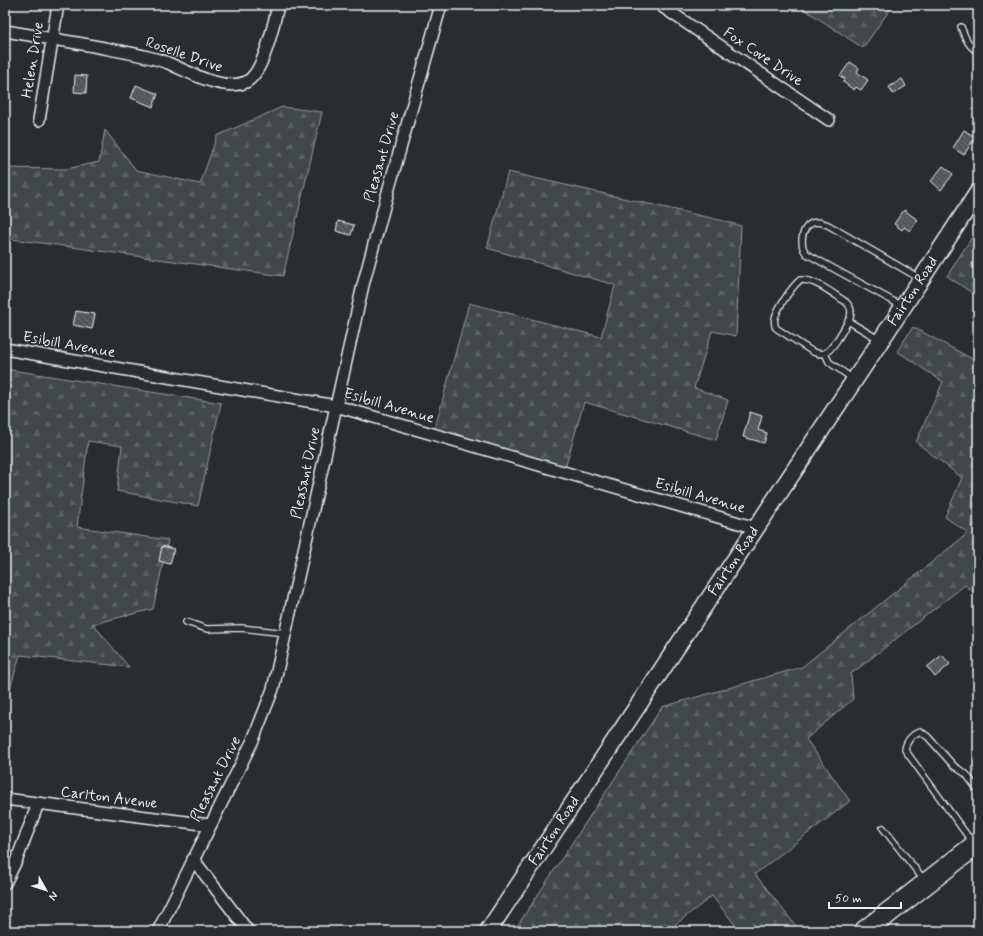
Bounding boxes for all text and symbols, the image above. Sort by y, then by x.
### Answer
street label: Helen Drive [17,20,49,99]
street label: Fox Cove Drive [719,23,807,91]
street label: Roselle Drive [143,32,225,78]
street label: Pleasant Drive [359,109,405,205]
street label: Fairton Road [883,253,943,330]
street label: Esibill Avenue [21,327,117,363]
street label: Esibill Avenue [341,383,437,429]
street label: Pleasant Drive [286,425,326,521]
street label: Esibill Avenue [652,473,748,519]
street label: Fairton Road [704,523,764,600]
street label: Pleasant Drive [186,733,246,825]
street label: Carlton Avenue [59,782,159,814]
street label: Fairton Road [524,793,585,870]
north arrow [26,870,66,910]
scale bar [829,884,901,910]
text: N [45,888,61,903]
text: 50 m [835,891,862,907]

